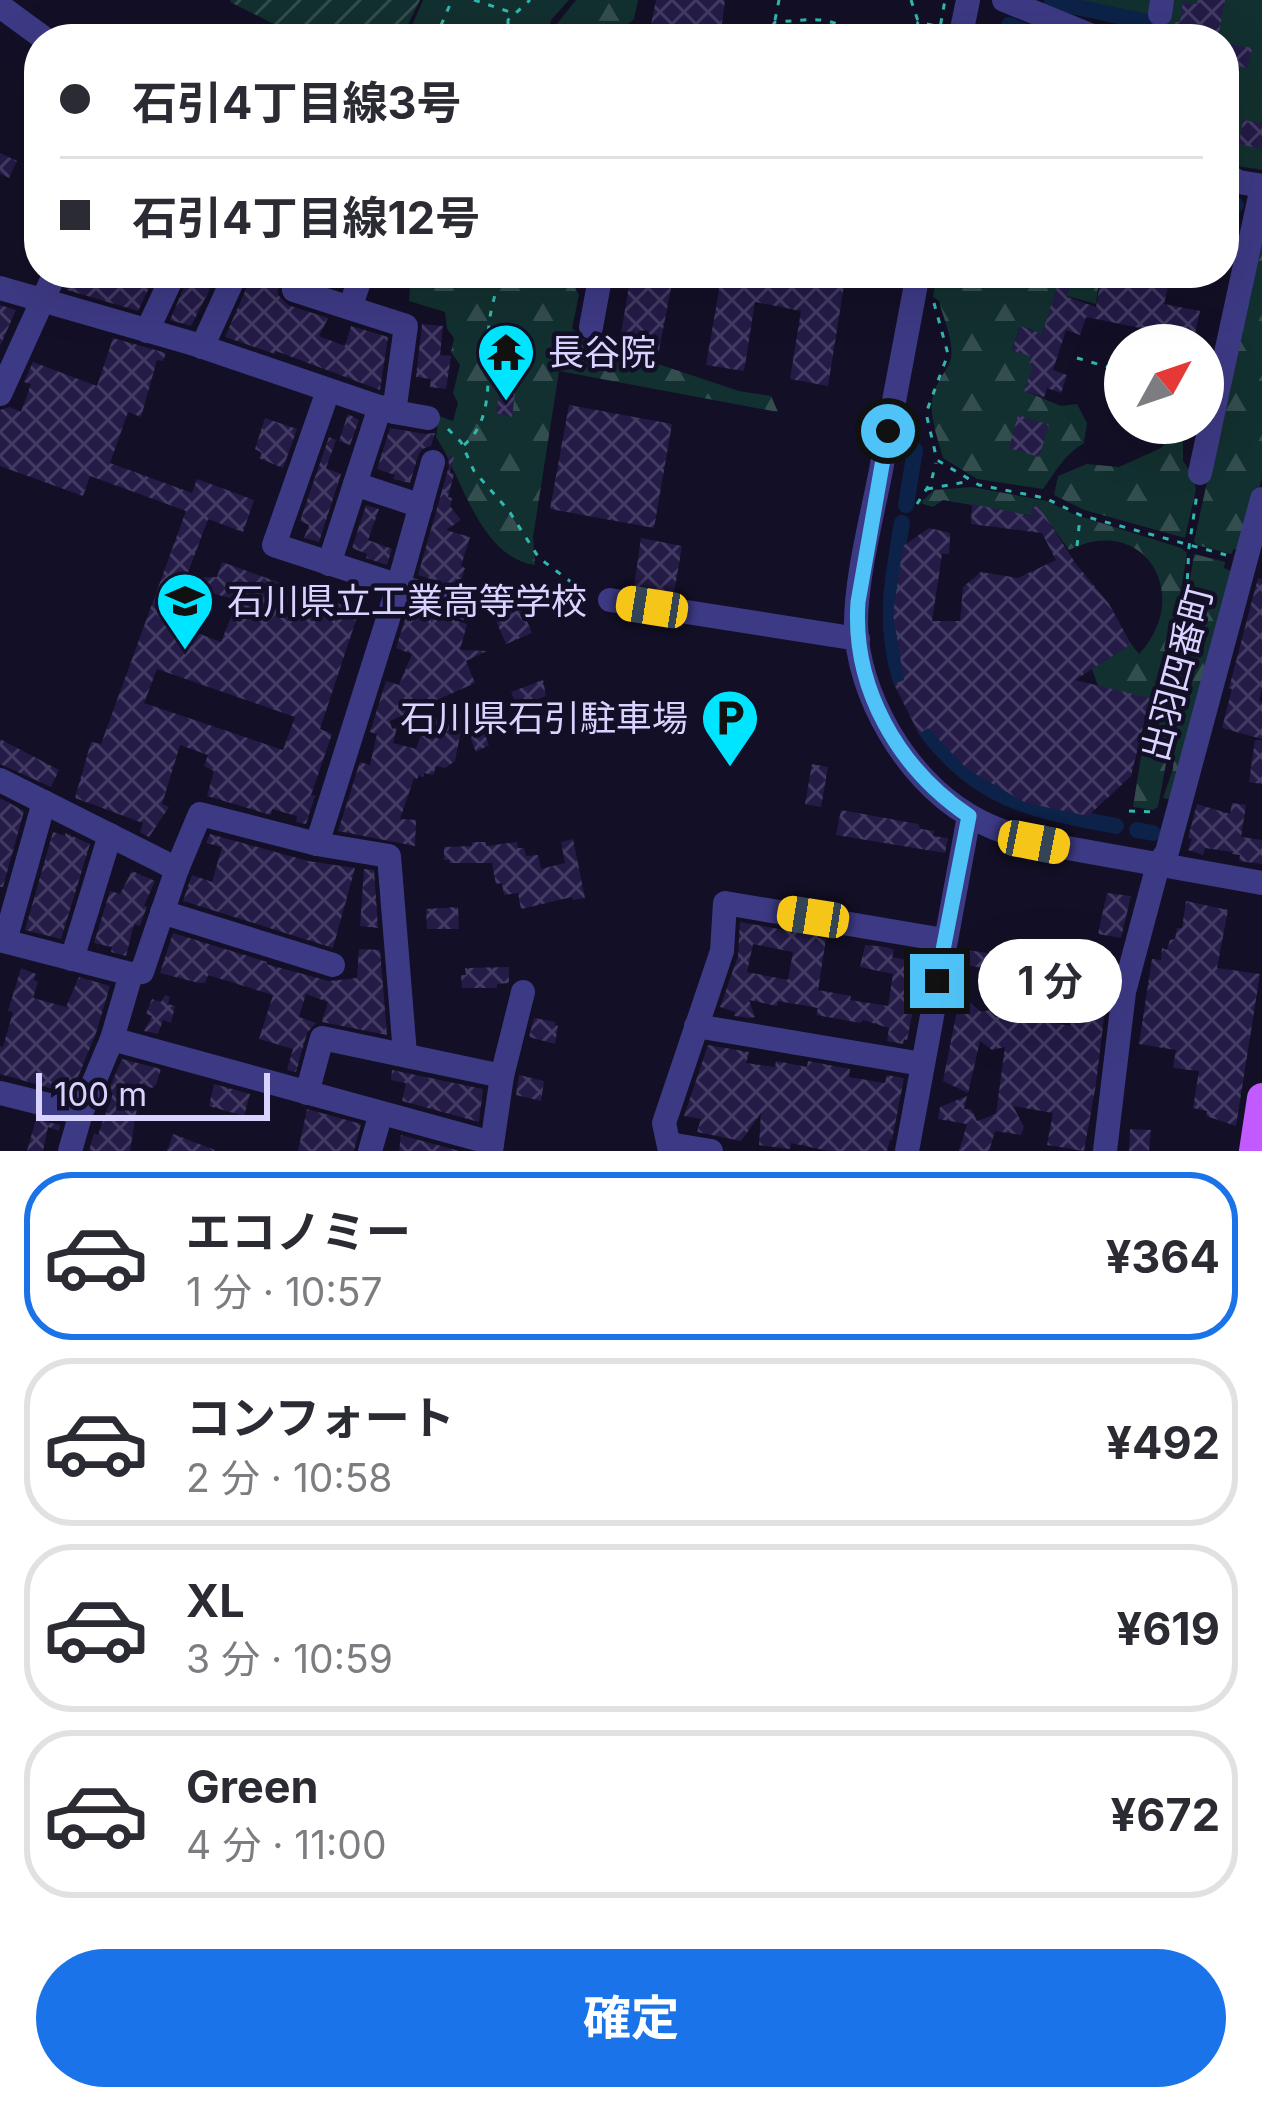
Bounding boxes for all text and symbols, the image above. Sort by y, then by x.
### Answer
text: 石引4丁目線3号 [132,75,461,130]
text: 石引4丁目線12号 [132,190,480,245]
temple icon: 長谷院 [475,321,537,403]
north arrow [1104,324,1224,444]
map controls [1104,324,1224,444]
place label: 長谷院 [548,330,656,374]
route start [861,404,915,458]
school or university icon: 石川県立工業高等学校 [154,570,216,652]
place label: 石川県立工業高等学校 [227,579,587,623]
street label: 出羽四番町 [1132,580,1222,766]
car [614,584,690,630]
parking icon: 石川県石引駐車場 [699,687,761,769]
place label: 石川県石引駐車場 [400,696,688,740]
car [995,817,1073,867]
car [775,894,851,940]
callout: 1 分 [979,939,1123,1023]
route end [910,954,964,1008]
text: 1 分 [1017,957,1083,1004]
scale bar [36,1067,270,1120]
text: 100 m [54,1074,147,1114]
icon: car [42,1202,150,1310]
text: エコノミー [186,1204,411,1259]
text: ¥364 [1106,1229,1220,1284]
text: 1 分 · 10:57 [186,1268,383,1315]
icon: car [42,1388,150,1496]
text: コンフォート [186,1390,455,1445]
text: ¥492 [1106,1415,1220,1470]
text: 2 分 · 10:58 [186,1454,392,1501]
text: XL [186,1573,245,1628]
icon: car [42,1574,150,1682]
text: ¥619 [1116,1601,1220,1656]
text: 3 分 · 10:59 [186,1635,393,1682]
text: Green [186,1759,319,1814]
icon: car [42,1760,150,1868]
text: ¥672 [1111,1787,1220,1842]
text: 4 分 · 11:00 [186,1821,387,1868]
button: 確定 [36,1949,1226,2087]

